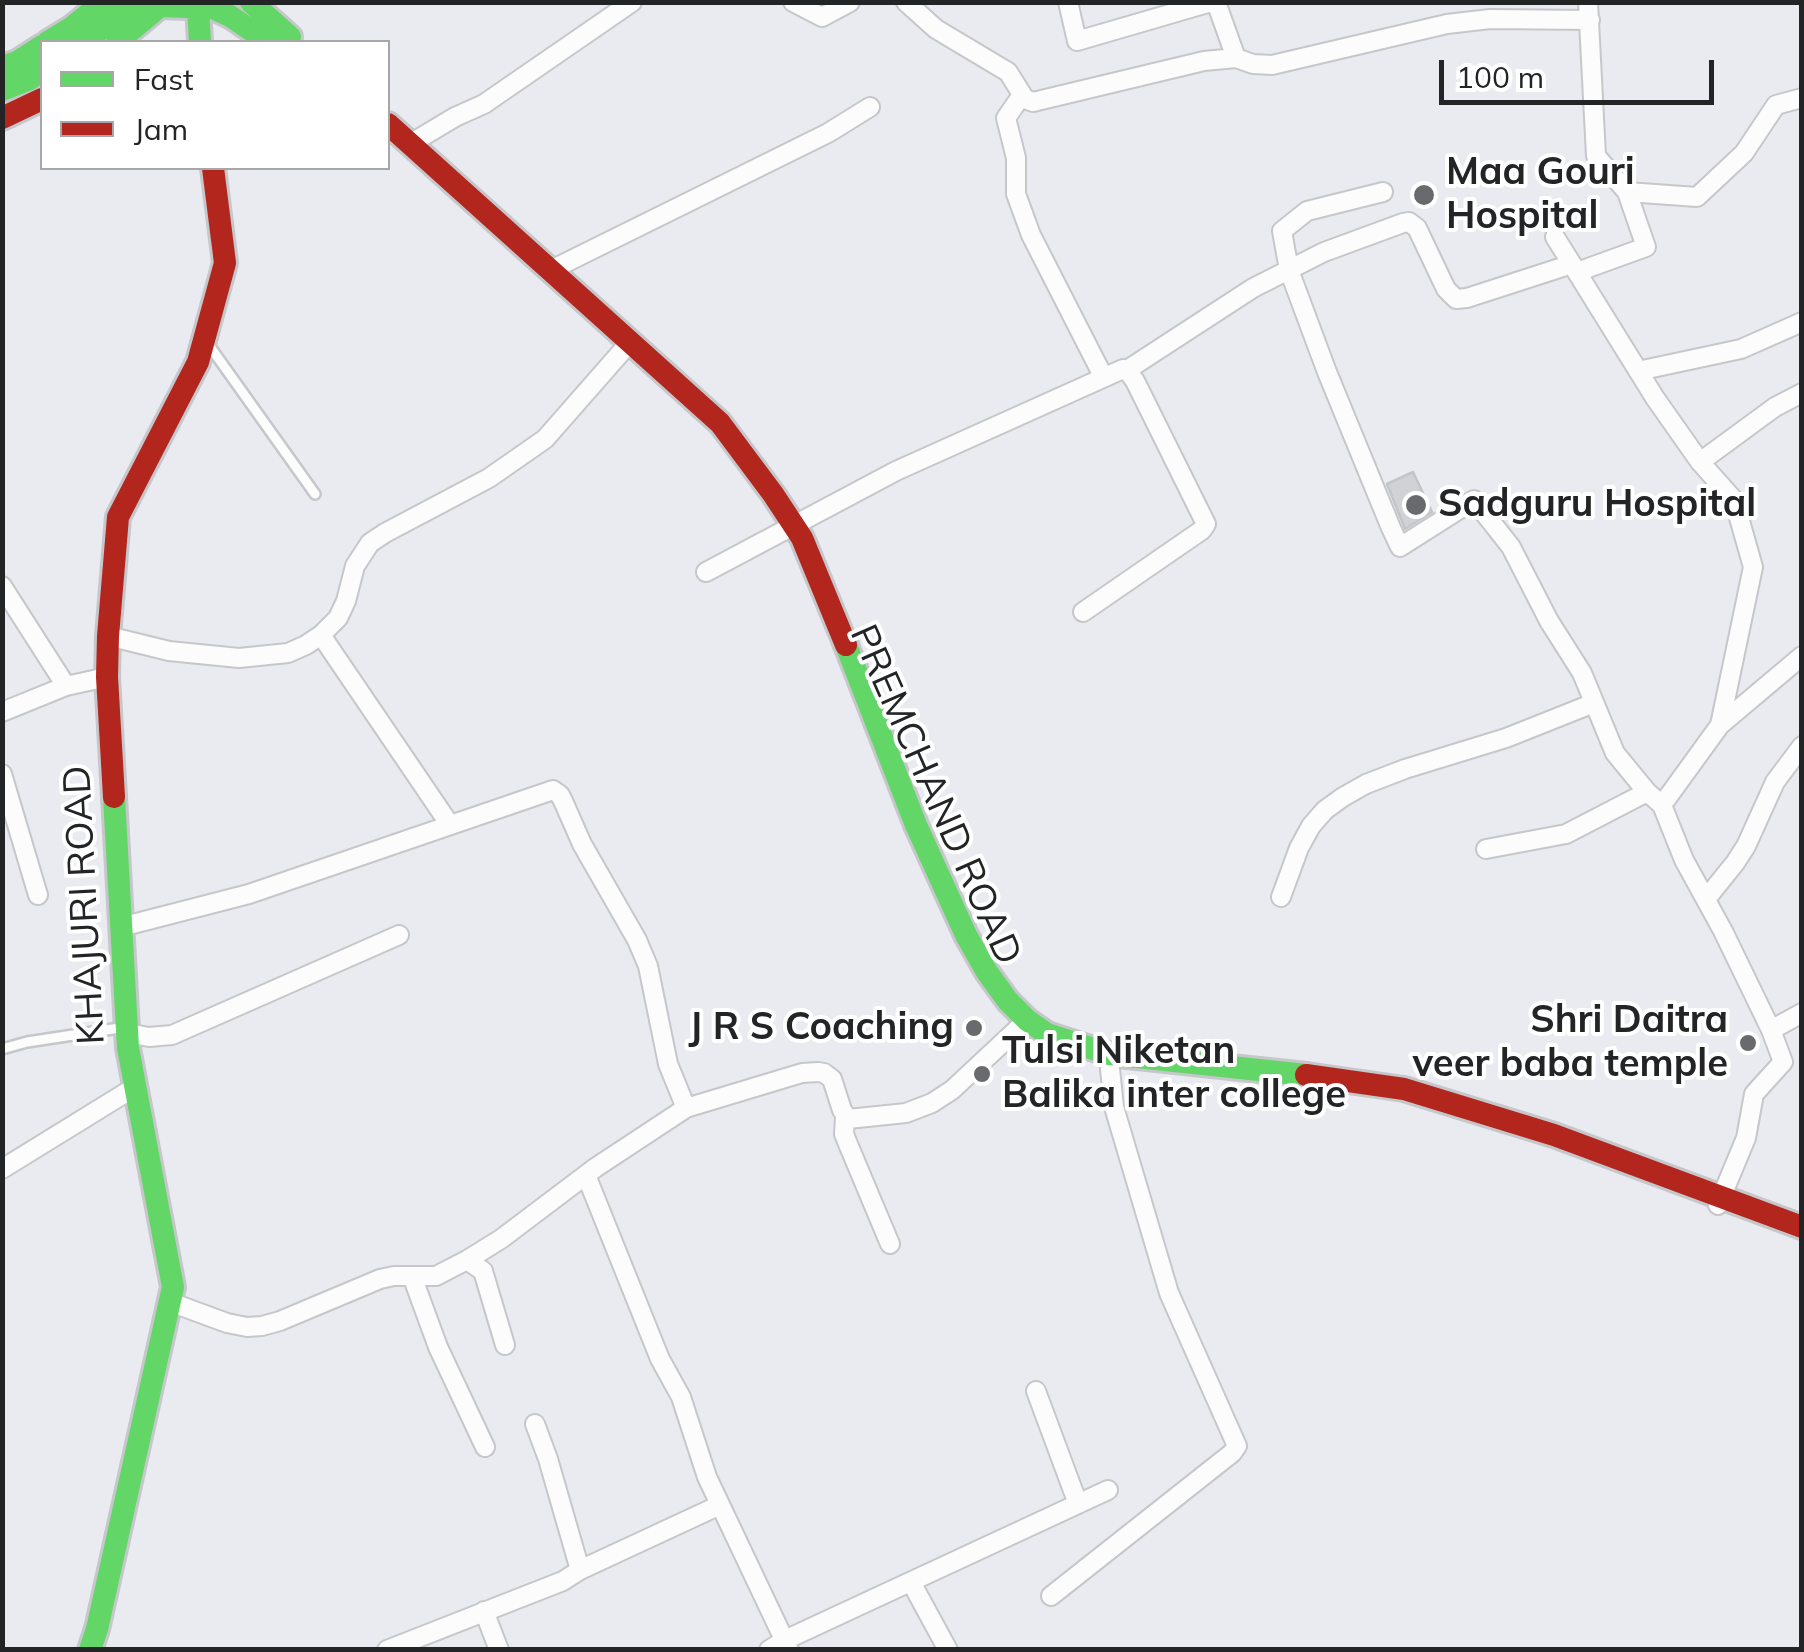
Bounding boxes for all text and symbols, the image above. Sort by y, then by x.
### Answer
legend [40,40,390,170]
scale bar [1444,40,1719,102]
text: 100 m [1456,58,1544,96]
text: Fast [134,60,194,98]
text: Jam [134,110,188,148]
place label: Maa Gouri Hospital [1446,150,1635,240]
marker: Maa Gouri Hospital [1411,182,1437,208]
place label: Sadguru Hospital [1438,482,1756,528]
marker: Sadguru Hospital [1403,492,1429,518]
street label: PREMCHAND ROAD [840,618,1030,972]
street label: KHAJURI ROAD [55,764,115,1046]
place label: Shri Daitra veer baba temple [1413,998,1728,1088]
place label: J R S Coaching [689,1005,954,1051]
marker: J R S Coaching [963,1017,985,1039]
place label: Tulsi Niketan Balika inter college [1002,1029,1346,1118]
marker: Shri Daitra veer baba temple [1737,1032,1759,1054]
marker: Tulsi Niketan Balika inter college [971,1063,993,1085]

